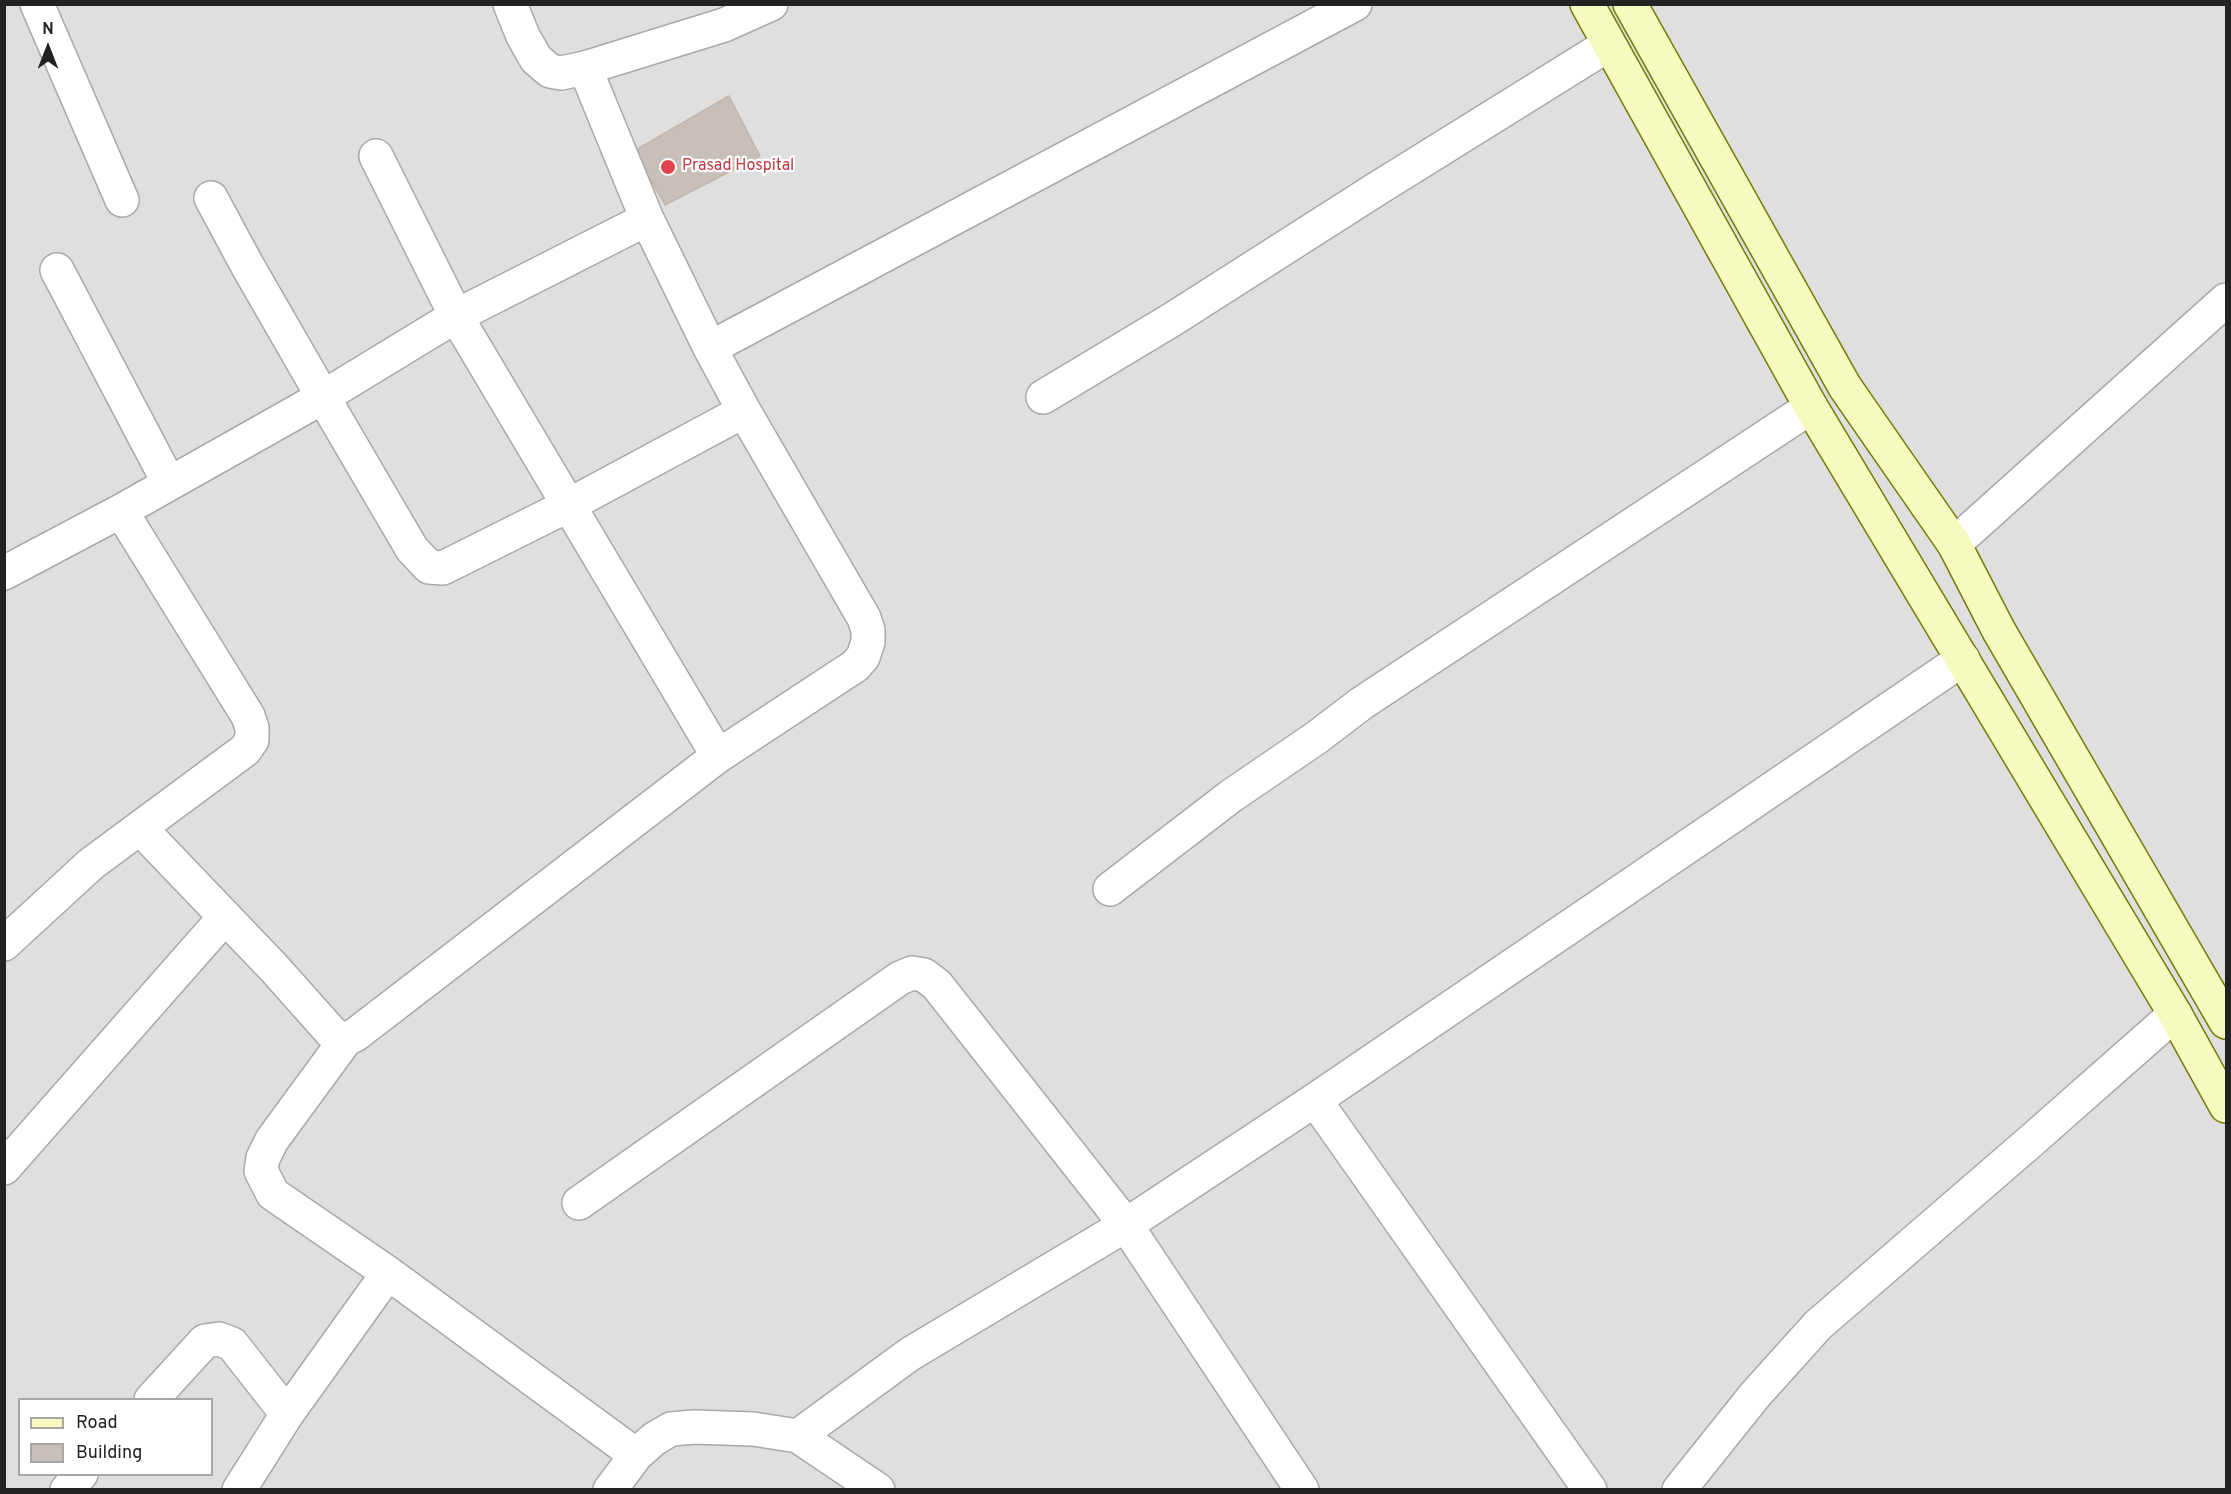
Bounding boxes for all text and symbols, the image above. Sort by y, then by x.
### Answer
north arrow [18,18,78,78]
text: N [42,20,54,40]
place label: Prasad Hospital [682,157,794,177]
marker: Prasad Hospital [659,158,677,176]
legend [18,1398,213,1476]
text: Road [76,1412,118,1435]
text: Building [76,1442,142,1465]

